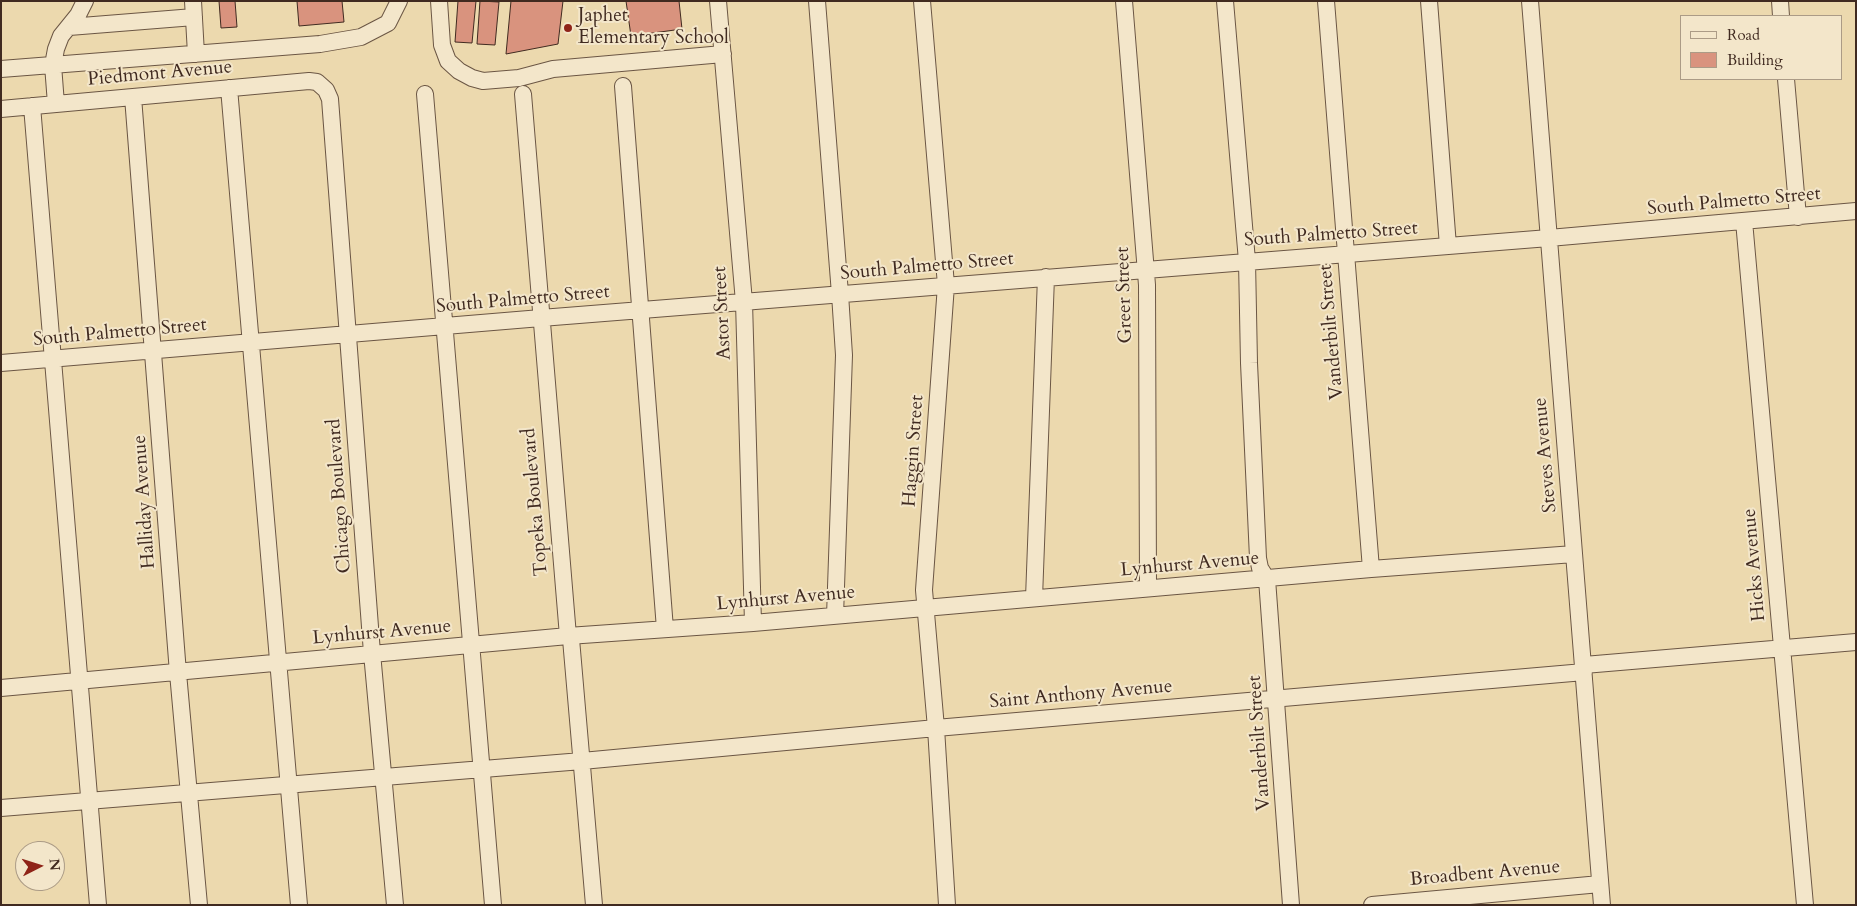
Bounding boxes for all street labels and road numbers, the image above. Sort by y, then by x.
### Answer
street label: Piedmont Avenue [87,56,233,92]
street label: South Palmetto Street [1646,183,1822,221]
street label: South Palmetto Street [1244,218,1418,252]
street label: Greer Street [1112,246,1138,344]
street label: South Palmetto Street [839,248,1015,286]
street label: Vanderbilt Street [1315,263,1349,401]
street label: Astor Street [709,266,737,360]
street label: South Palmetto Street [435,281,611,319]
street label: South Palmetto Street [32,314,208,352]
street label: Haggin Street [899,394,929,508]
street label: Steves Avenue [1530,396,1562,514]
street label: Chicago Boulevard [323,418,357,574]
street label: Topeka Boulevard [518,427,554,577]
street label: Halliday Avenue [129,434,161,570]
street label: Hicks Avenue [1739,508,1771,622]
street label: Lynhurst Avenue [1120,548,1260,582]
street label: Lynhurst Avenue [716,582,856,616]
street label: Lynhurst Avenue [312,616,452,650]
street label: Vanderbilt Street [1244,674,1276,812]
street label: Saint Anthony Avenue [989,676,1173,714]
street label: Broadbent Avenue [1409,856,1561,892]

